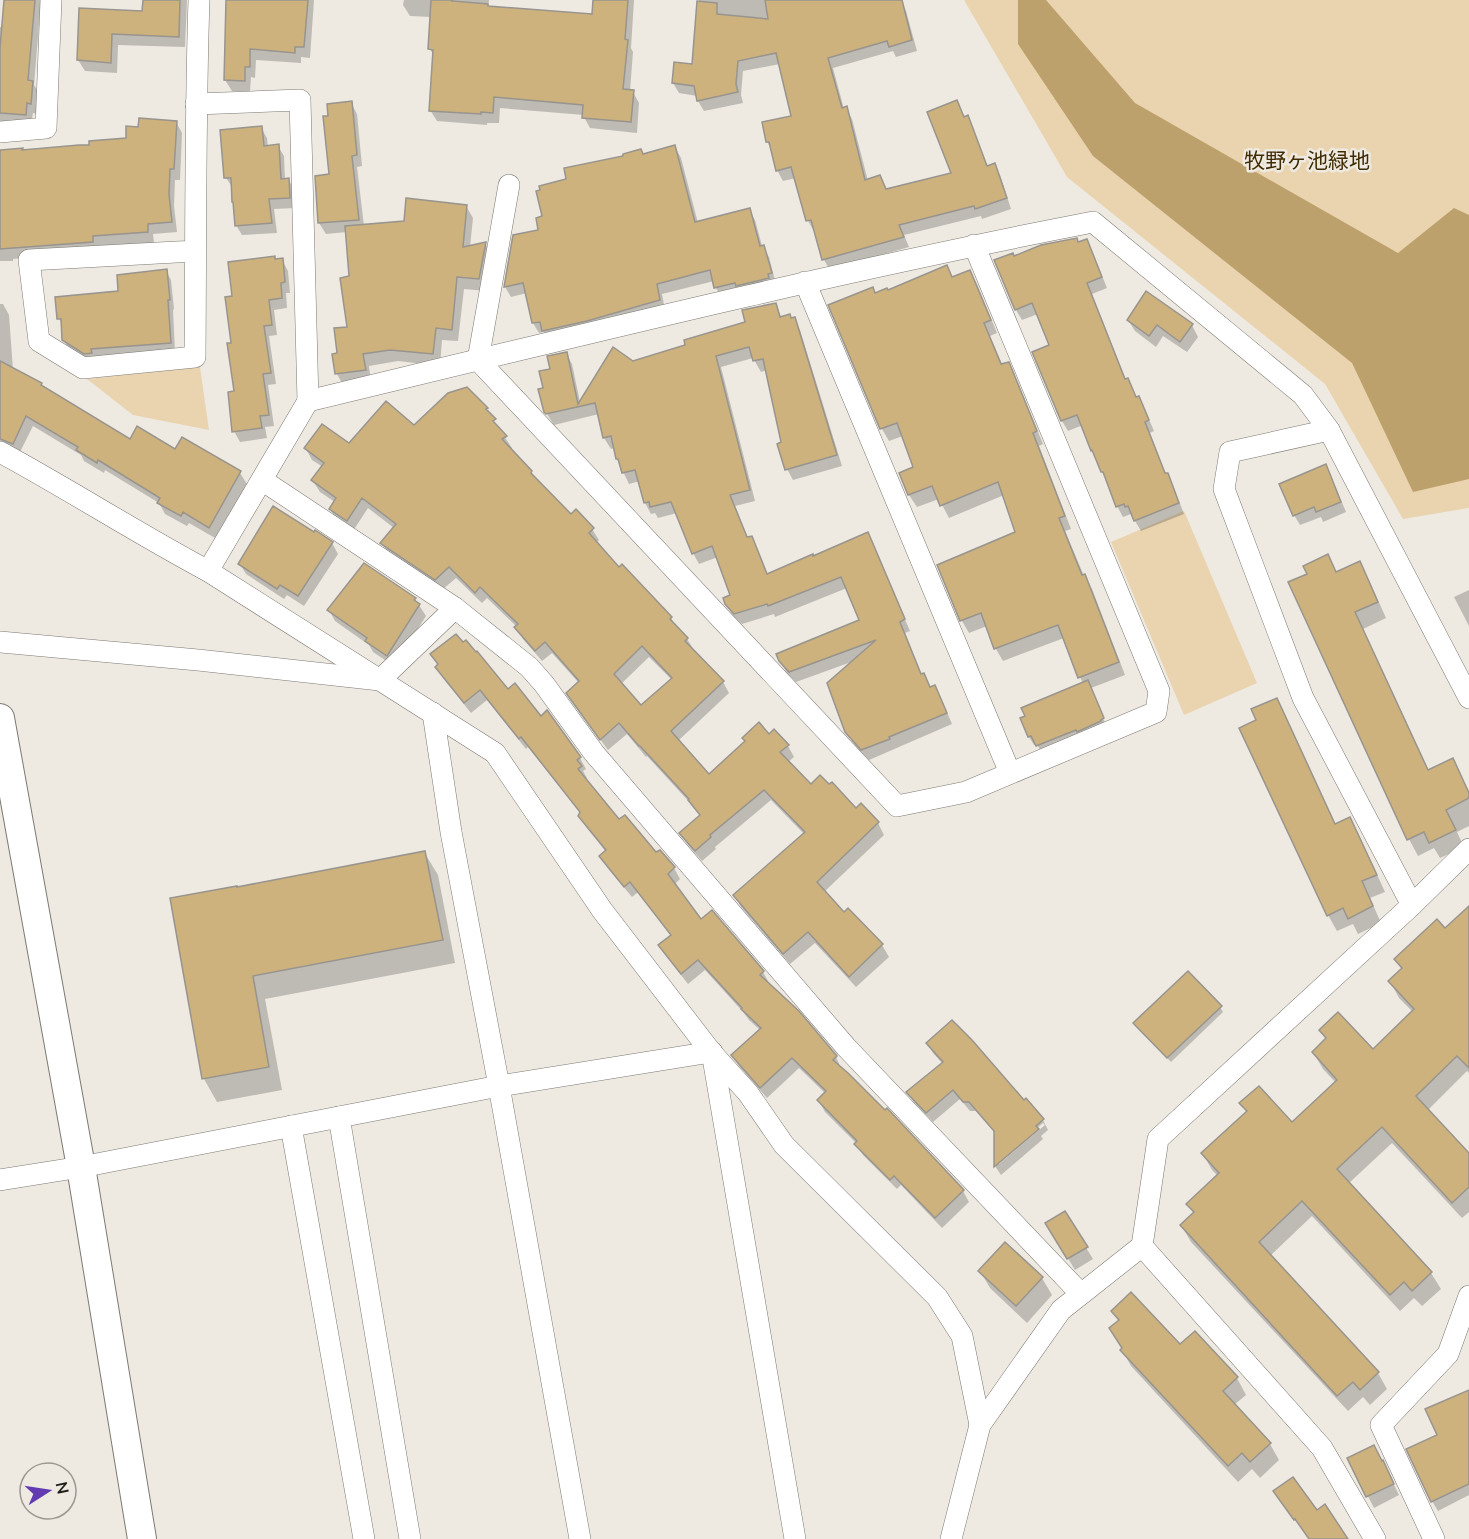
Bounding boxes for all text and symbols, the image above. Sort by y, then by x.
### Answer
park label: 牧野ヶ池緑地 [1244,147,1370,175]
north arrow [18,1461,78,1521]
text: N [50,1480,74,1496]

